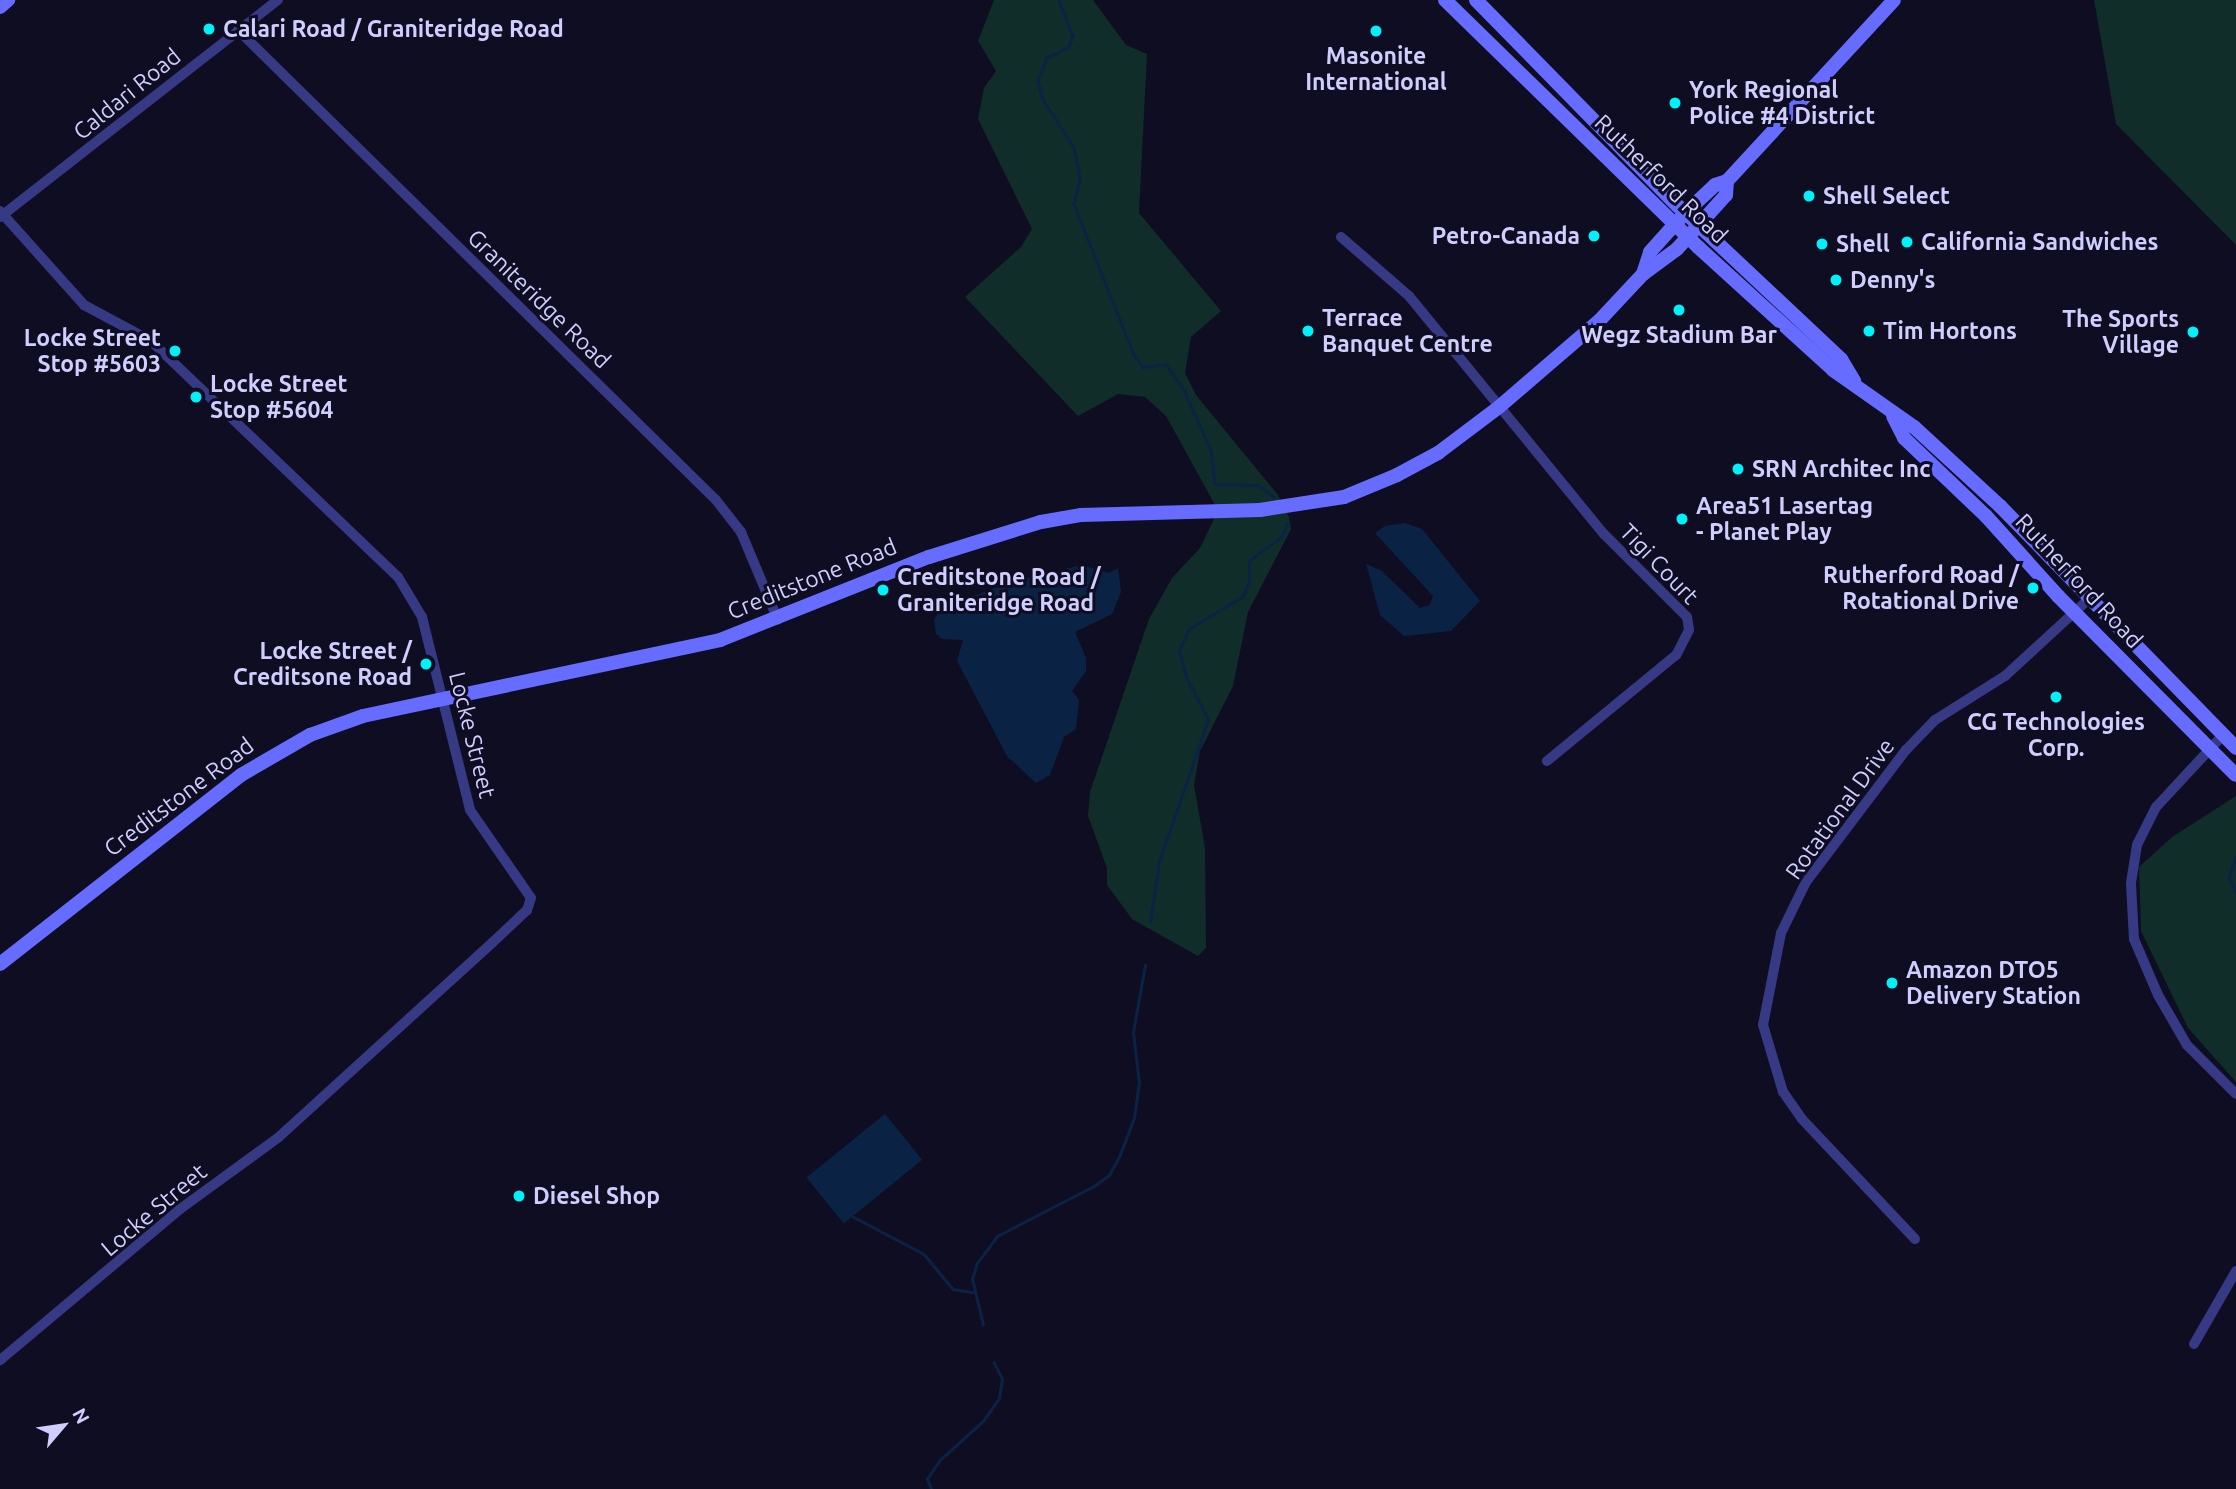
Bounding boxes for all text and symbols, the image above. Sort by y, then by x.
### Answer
place label: Calari Road / Graniteridge Road [223,15,564,43]
marker: Calari Road / Graniteridge Road [201,21,217,37]
marker: Masonite International [1368,23,1384,39]
street label: Caldari Road [68,42,186,146]
place label: Masonite International [1305,42,1447,96]
place label: York Regional Police #4 District [1689,76,1875,130]
marker: York Regional Police #4 District [1667,95,1683,111]
street label: Rutherford Road [1589,109,1733,249]
place label: Shell Select [1823,182,1950,210]
marker: Shell Select [1801,188,1817,204]
place label: Petro-Canada [1432,222,1580,250]
street label: Graniteridge Road [462,224,616,374]
marker: Petro-Canada [1586,228,1602,244]
place label: California Sandwiches [1921,228,2158,256]
place label: Shell [1836,230,1890,258]
marker: California Sandwiches [1899,234,1915,250]
marker: Shell [1814,236,1830,252]
place label: Denny's [1850,266,1935,294]
marker: Denny's [1828,272,1844,288]
marker: Wegz Stadium Bar [1671,302,1687,318]
place label: Terrace Banquet Centre [1322,304,1493,358]
place label: The Sports Village [2062,305,2179,359]
place label: Tim Hortons [1883,317,2017,345]
place label: Wegz Stadium Bar [1581,321,1777,349]
marker: Terrace Banquet Centre [1300,323,1316,339]
marker: Tim Hortons [1861,323,1877,339]
place label: Locke Street Stop #5603 [24,324,161,378]
marker: The Sports Village [2185,324,2201,340]
marker: Locke Street Stop #5603 [167,343,183,359]
place label: Locke Street Stop #5604 [210,370,347,424]
marker: Locke Street Stop #5604 [188,389,204,405]
place label: SRN Architec Inc [1752,455,1931,483]
marker: SRN Architec Inc [1730,461,1746,477]
place label: Area51 Lasertag - Planet Play [1696,492,1873,546]
street label: Rutherford Road [2010,508,2148,654]
marker: Area51 Lasertag - Planet Play [1674,511,1690,527]
street label: Tigi Court [1614,518,1704,610]
street label: Creditstone Road [723,532,901,626]
place label: Rutherford Road / Rotational Drive [1823,561,2019,615]
place label: Creditstone Road / Graniteridge Road [897,563,1101,617]
marker: Rutherford Road / Rotational Drive [2025,580,2041,596]
marker: Creditstone Road / Graniteridge Road [875,582,891,598]
place label: Locke Street / Creditsone Road [233,637,412,691]
marker: Locke Street / Creditsone Road [418,656,434,672]
street label: Locke Street [443,669,501,801]
marker: CG Technologies Corp. [2048,689,2064,705]
place label: CG Technologies Corp. [1967,708,2145,762]
street label: Creditstone Road [99,732,259,862]
street label: Rotational Drive [1780,733,1900,885]
place label: Amazon DTO5 Delivery Station [1906,956,2081,1010]
marker: Amazon DTO5 Delivery Station [1884,975,1900,991]
street label: Locke Street [96,1158,212,1262]
place label: Diesel Shop [533,1182,660,1210]
marker: Diesel Shop [511,1188,527,1204]
north arrow [28,1391,98,1461]
text: N [68,1404,94,1427]

